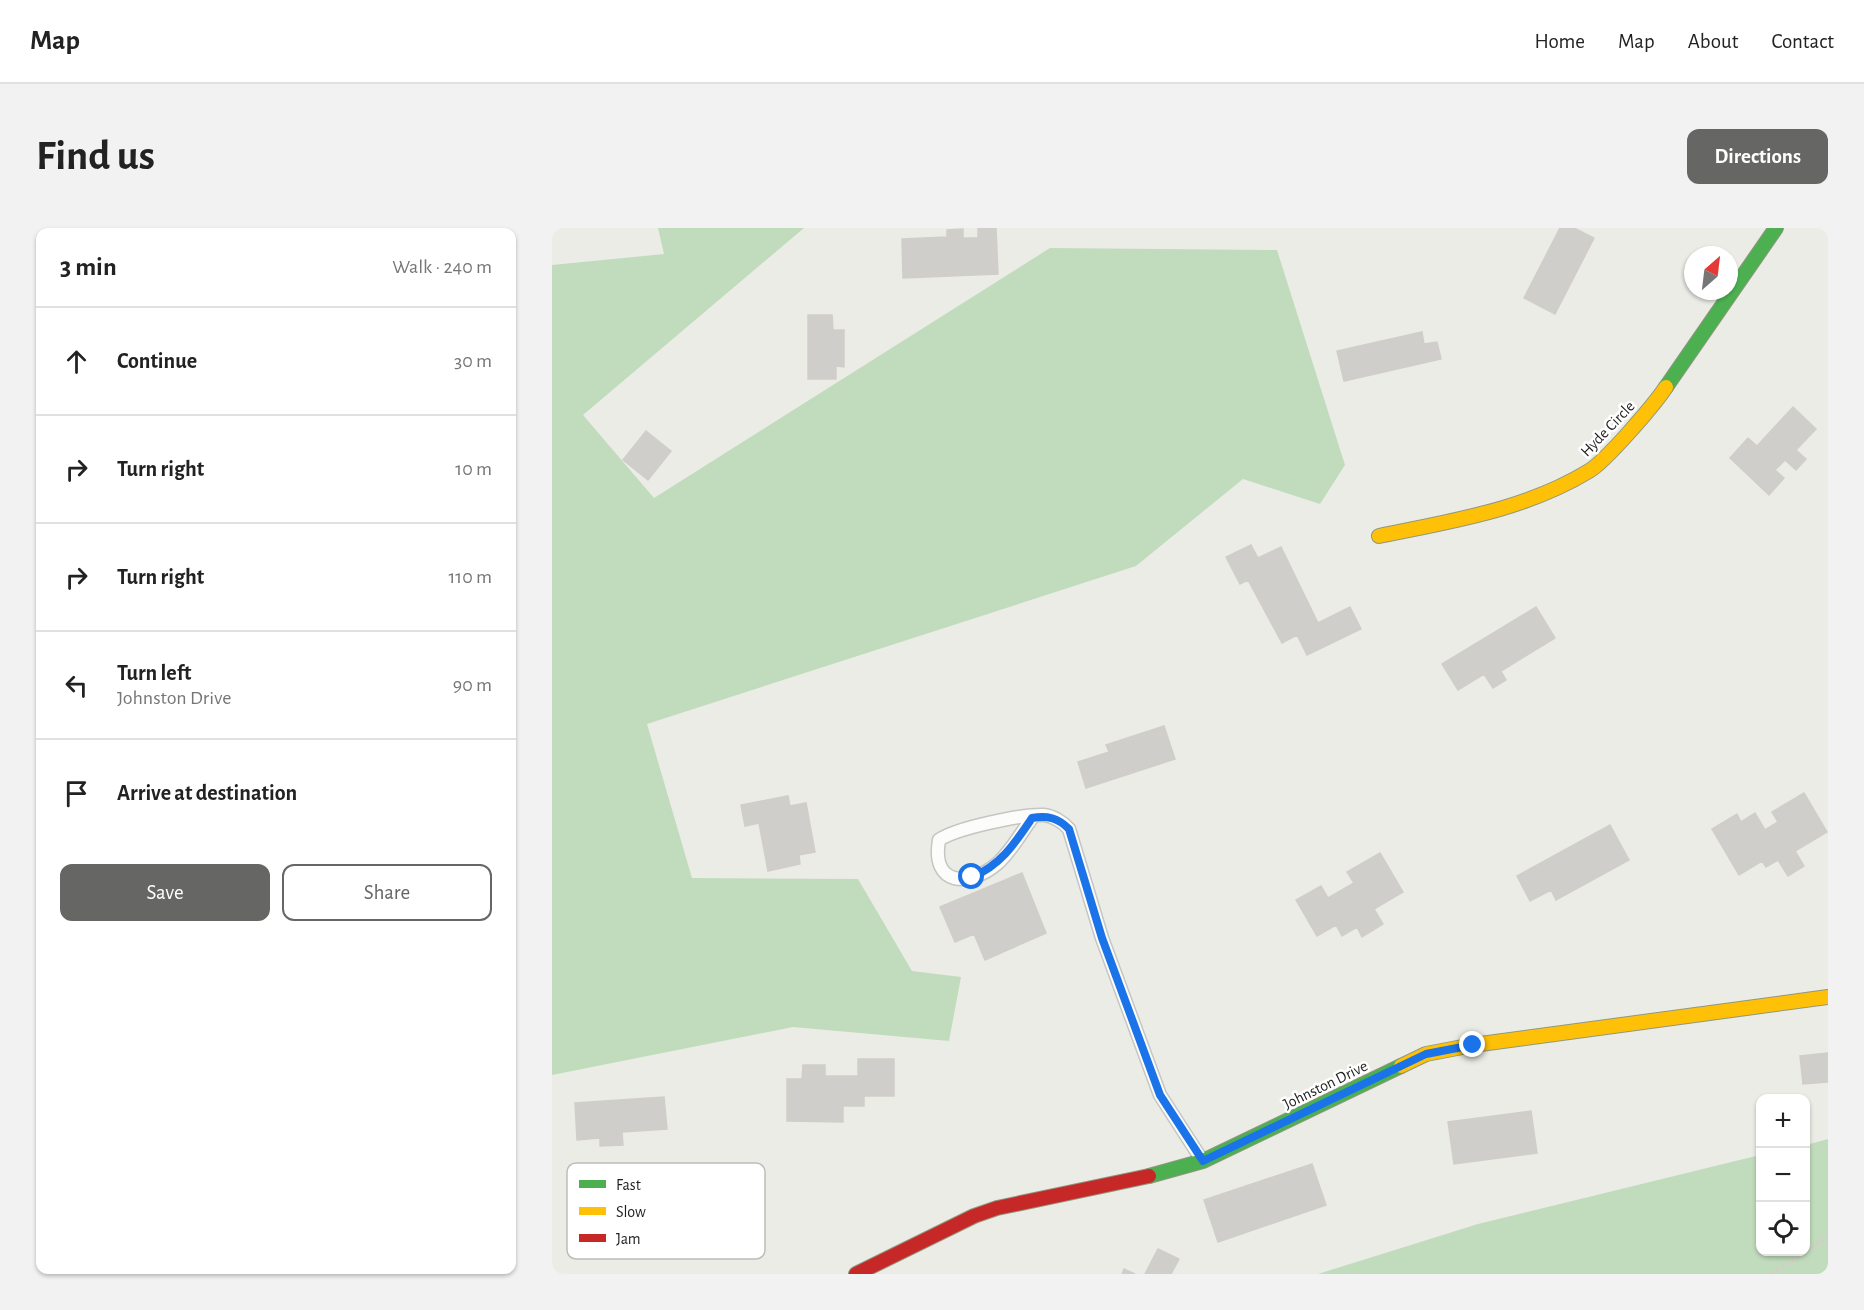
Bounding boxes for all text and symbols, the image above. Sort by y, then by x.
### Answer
text: Map [30,27,80,55]
text: Home [1534,31,1585,52]
text: Map [1618,31,1655,52]
text: About [1688,31,1738,52]
text: Contact [1771,31,1834,52]
button: Directions [1687,129,1828,184]
text: Find us [36,135,155,177]
north arrow [1684,246,1738,300]
text: 3 min [60,254,117,280]
text: Walk · 240 m [392,257,492,277]
icon: ahead [60,345,93,378]
text: Continue [117,350,197,372]
text: 30 m [454,351,492,371]
street label: Hyde Circle [1578,398,1639,460]
icon: right [60,453,93,486]
text: Turn right [117,458,204,480]
text: 10 m [455,459,492,479]
icon: right [60,561,93,594]
text: Turn right [117,566,204,588]
text: 110 m [448,567,492,587]
text: Turn left [117,662,191,684]
icon: left [60,669,93,702]
text: 90 m [453,675,492,695]
text: Johnston Drive [117,688,231,708]
icon: arrive [60,777,93,810]
text: Arrive at destination [117,782,297,804]
route start [958,863,984,889]
button: Save [60,864,270,921]
button: Share [282,864,492,921]
route end [1459,1031,1485,1057]
street label: Johnston Drive [1281,1058,1370,1112]
map controls [1756,1094,1810,1256]
button: + [1756,1094,1810,1148]
button: − [1756,1148,1810,1202]
legend [567,1163,765,1259]
text: Fast [616,1177,641,1193]
button: locate [1756,1202,1810,1256]
text: Slow [616,1204,646,1220]
text: Jam [616,1231,641,1247]

